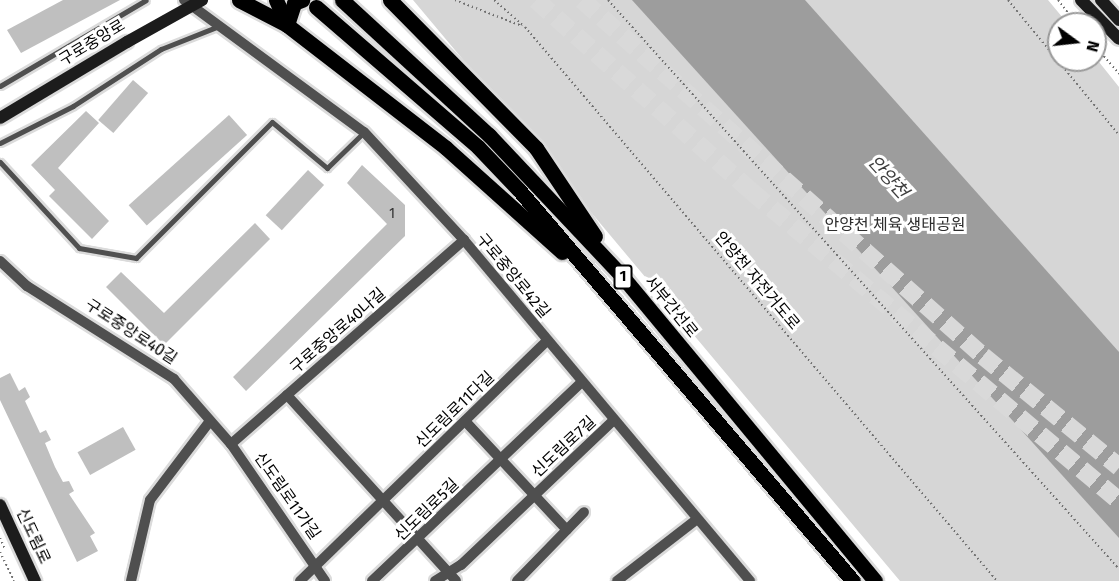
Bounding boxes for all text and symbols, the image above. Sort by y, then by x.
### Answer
north arrow [1047,12,1107,72]
street label: 구로중앙로 [56,16,128,70]
text: N [1082,39,1103,54]
water label: 안양천 [863,151,913,203]
house number: 1 [389,206,395,222]
park label: 안양천 체육 생태공원 [825,215,965,235]
street label: 안양천 자전거도로 [710,228,804,334]
street label: 구로중앙로42길 [472,230,554,322]
road number: 1 [612,265,634,289]
street label: 서부간선로 [640,272,702,342]
street label: 구로중앙로40나길 [286,284,390,378]
street label: 구로중앙로40길 [81,295,181,369]
street label: 신도림로11다길 [412,368,498,452]
street label: 신도림로7길 [528,412,600,482]
street label: 신도림로11가길 [250,449,324,543]
street label: 신도림로5길 [391,475,463,545]
street label: 신도림로 [12,505,54,567]

